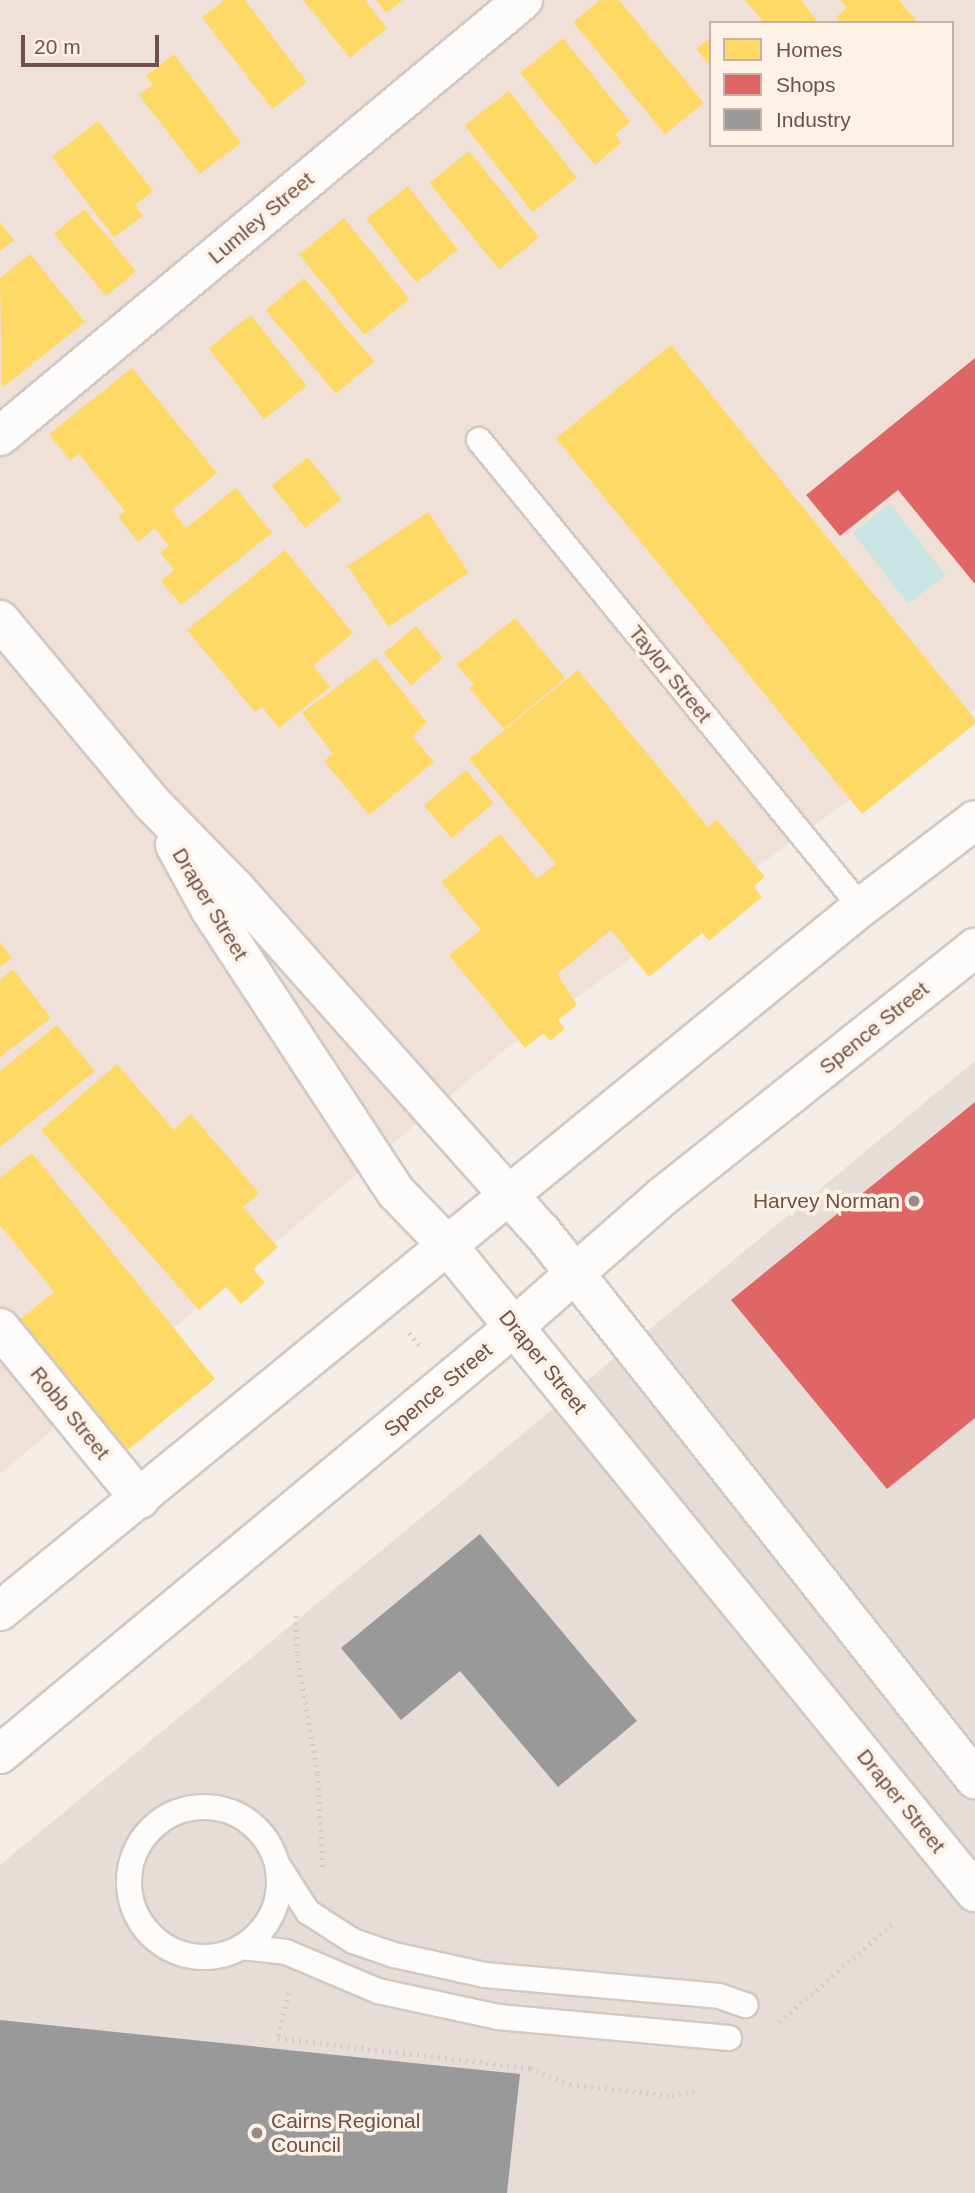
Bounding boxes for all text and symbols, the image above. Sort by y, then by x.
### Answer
scale bar [24,21,163,65]
legend [709,21,954,147]
text: 20 m [34,35,81,58]
text: Homes [776,38,843,61]
text: Shops [776,73,836,96]
text: Industry [776,108,851,131]
street label: Lumley Street [203,167,319,269]
street label: Taylor Street [623,620,717,728]
street label: Draper Street [167,843,253,965]
street label: Spence Street [814,976,934,1080]
place label: Harvey Norman [753,1188,900,1214]
marker: Harvey Norman [906,1193,922,1209]
street label: Draper Street [494,1305,592,1419]
street label: Spence Street [379,1338,497,1442]
street label: Robb Street [25,1362,115,1464]
street label: Draper Street [852,1744,950,1858]
place label: Cairns Regional Council [271,2108,420,2158]
marker: Cairns Regional Council [249,2125,265,2141]

